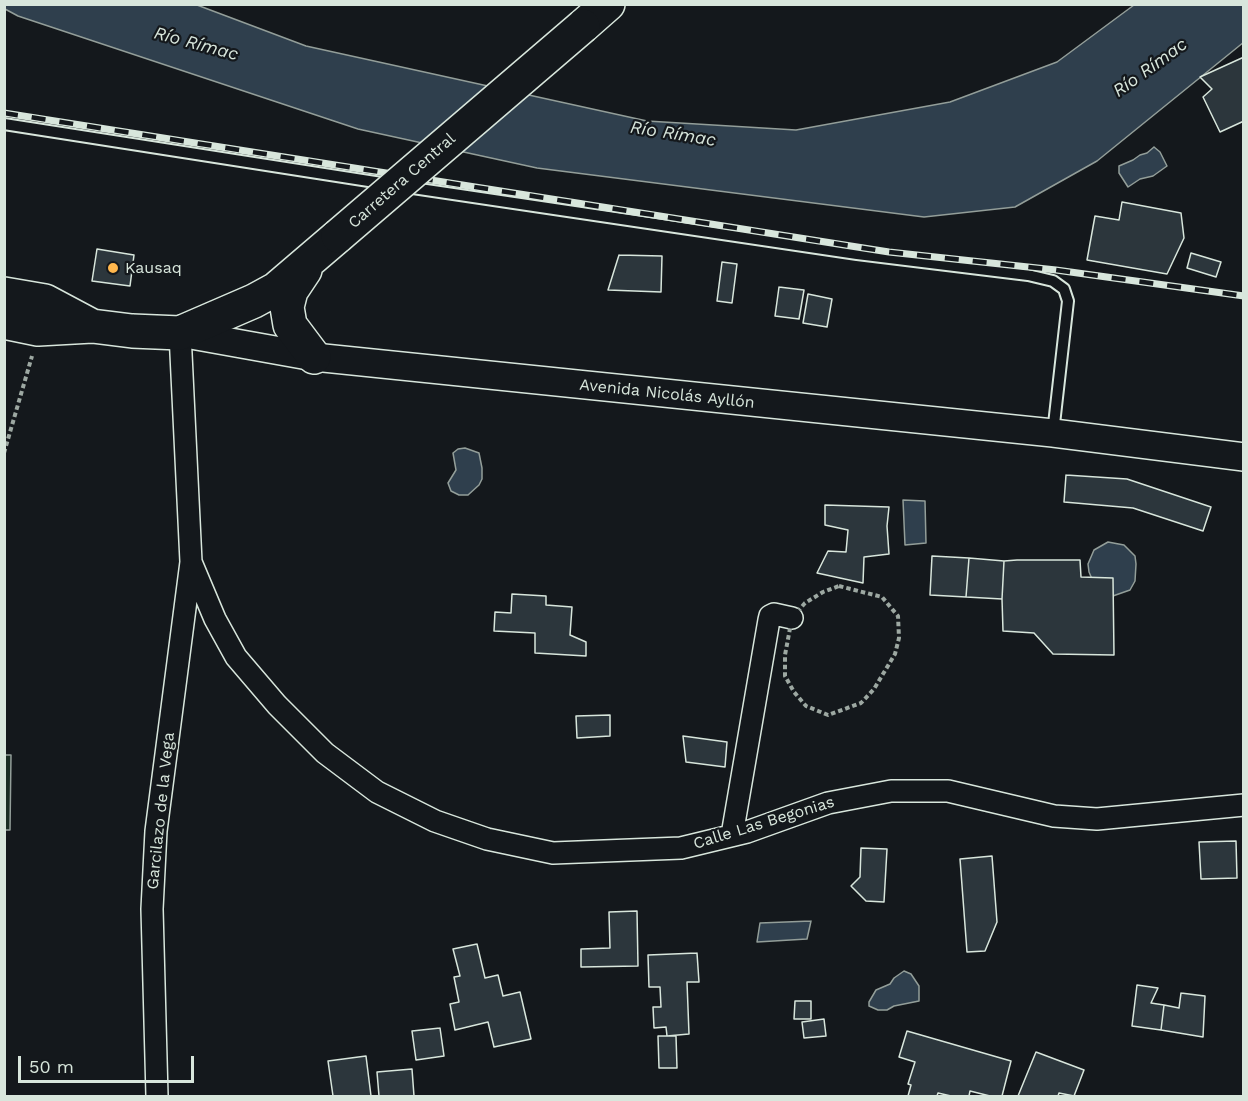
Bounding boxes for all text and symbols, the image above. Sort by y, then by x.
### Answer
water label: Río Rímac [152,22,240,66]
water label: Río Rímac [1109,34,1191,102]
water label: Río Rímac [629,117,717,151]
street label: Carretera Central [345,129,459,233]
place label: Kausaq [125,258,182,278]
marker: Kausaq [106,261,120,275]
street label: Avenida Nicolás Ayllón [578,375,756,413]
street label: Garcilazo de la Vega [143,731,179,891]
street label: Calle Las Begonias [691,792,837,854]
scale bar [21,1044,196,1082]
text: 50 m [29,1056,74,1077]

